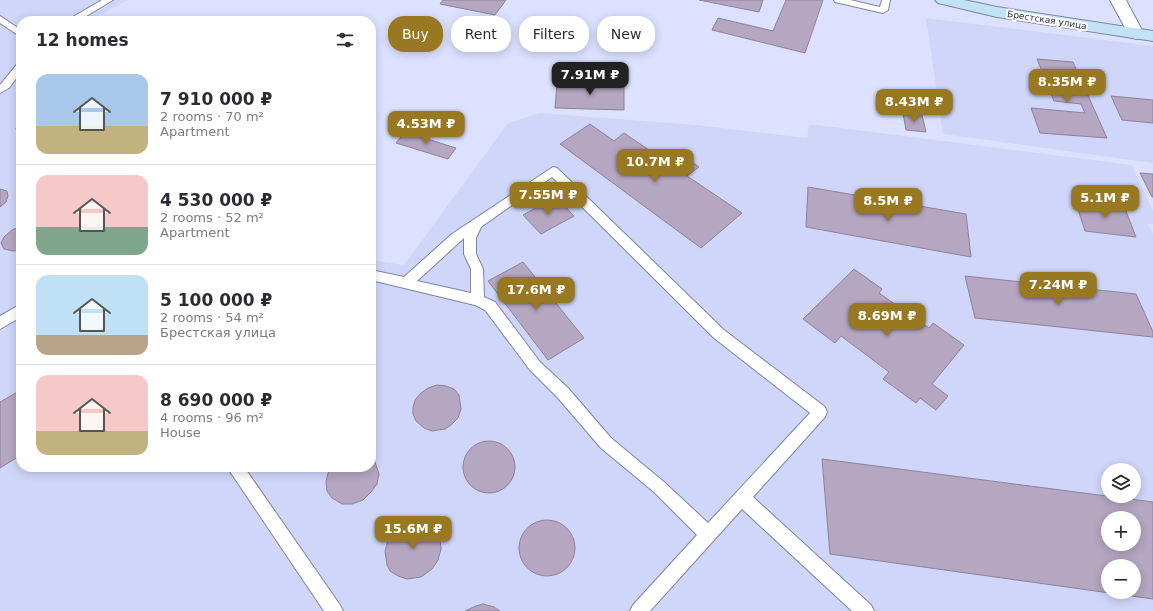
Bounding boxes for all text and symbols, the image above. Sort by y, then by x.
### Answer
street label: Брестская улица [1007,9,1087,31]
chip: Buy [388,16,443,52]
chip: Rent [451,16,511,52]
chip: Filters [519,16,589,52]
chip: New [597,16,655,52]
icon: filters [334,29,356,51]
text: 12 homes [36,30,129,50]
pin: 7.91M ₽ [553,62,627,96]
text: 7.91M ₽ [561,67,619,82]
pin: 8.35M ₽ [1030,69,1104,103]
text: 8.35M ₽ [1038,74,1096,89]
text: 7 910 000 ₽ [160,89,272,109]
pin: 8.43M ₽ [877,89,951,123]
icon: home [68,90,116,138]
text: 8.43M ₽ [885,94,943,109]
text: 2 rooms · 70 m² [160,109,264,124]
pin: 4.53M ₽ [389,111,463,145]
text: 4.53M ₽ [397,116,455,131]
text: Apartment [160,124,230,139]
pin: 10.7M ₽ [618,149,692,183]
text: 10.7M ₽ [626,154,684,169]
pin: 7.55M ₽ [511,182,585,216]
pin: 5.1M ₽ [1072,185,1138,219]
text: 7.55M ₽ [519,187,577,202]
pin: 8.5M ₽ [855,188,921,222]
text: 4 530 000 ₽ [160,190,272,210]
text: 5.1M ₽ [1080,190,1130,205]
icon: home [68,191,116,239]
text: 8.5M ₽ [863,193,913,208]
text: 2 rooms · 52 m² [160,210,264,225]
text: Apartment [160,225,230,240]
pin: 7.24M ₽ [1021,272,1095,306]
pin: 17.6M ₽ [499,277,573,311]
text: 7.24M ₽ [1029,277,1087,292]
text: 17.6M ₽ [507,282,565,297]
text: 5 100 000 ₽ [160,290,272,310]
icon: home [68,291,116,339]
pin: 8.69M ₽ [850,303,924,337]
text: 8.69M ₽ [858,308,916,323]
text: 2 rooms · 54 m² [160,310,264,325]
text: Брестская улица [160,325,276,340]
text: 8 690 000 ₽ [160,390,272,410]
icon: home [68,391,116,439]
text: 4 rooms · 96 m² [160,410,264,425]
text: House [160,425,201,440]
map controls [1101,463,1141,599]
button: layers [1101,463,1141,503]
button: + [1101,511,1141,551]
pin: 15.6M ₽ [376,516,450,550]
text: 15.6M ₽ [384,521,442,536]
button: − [1101,559,1141,599]

